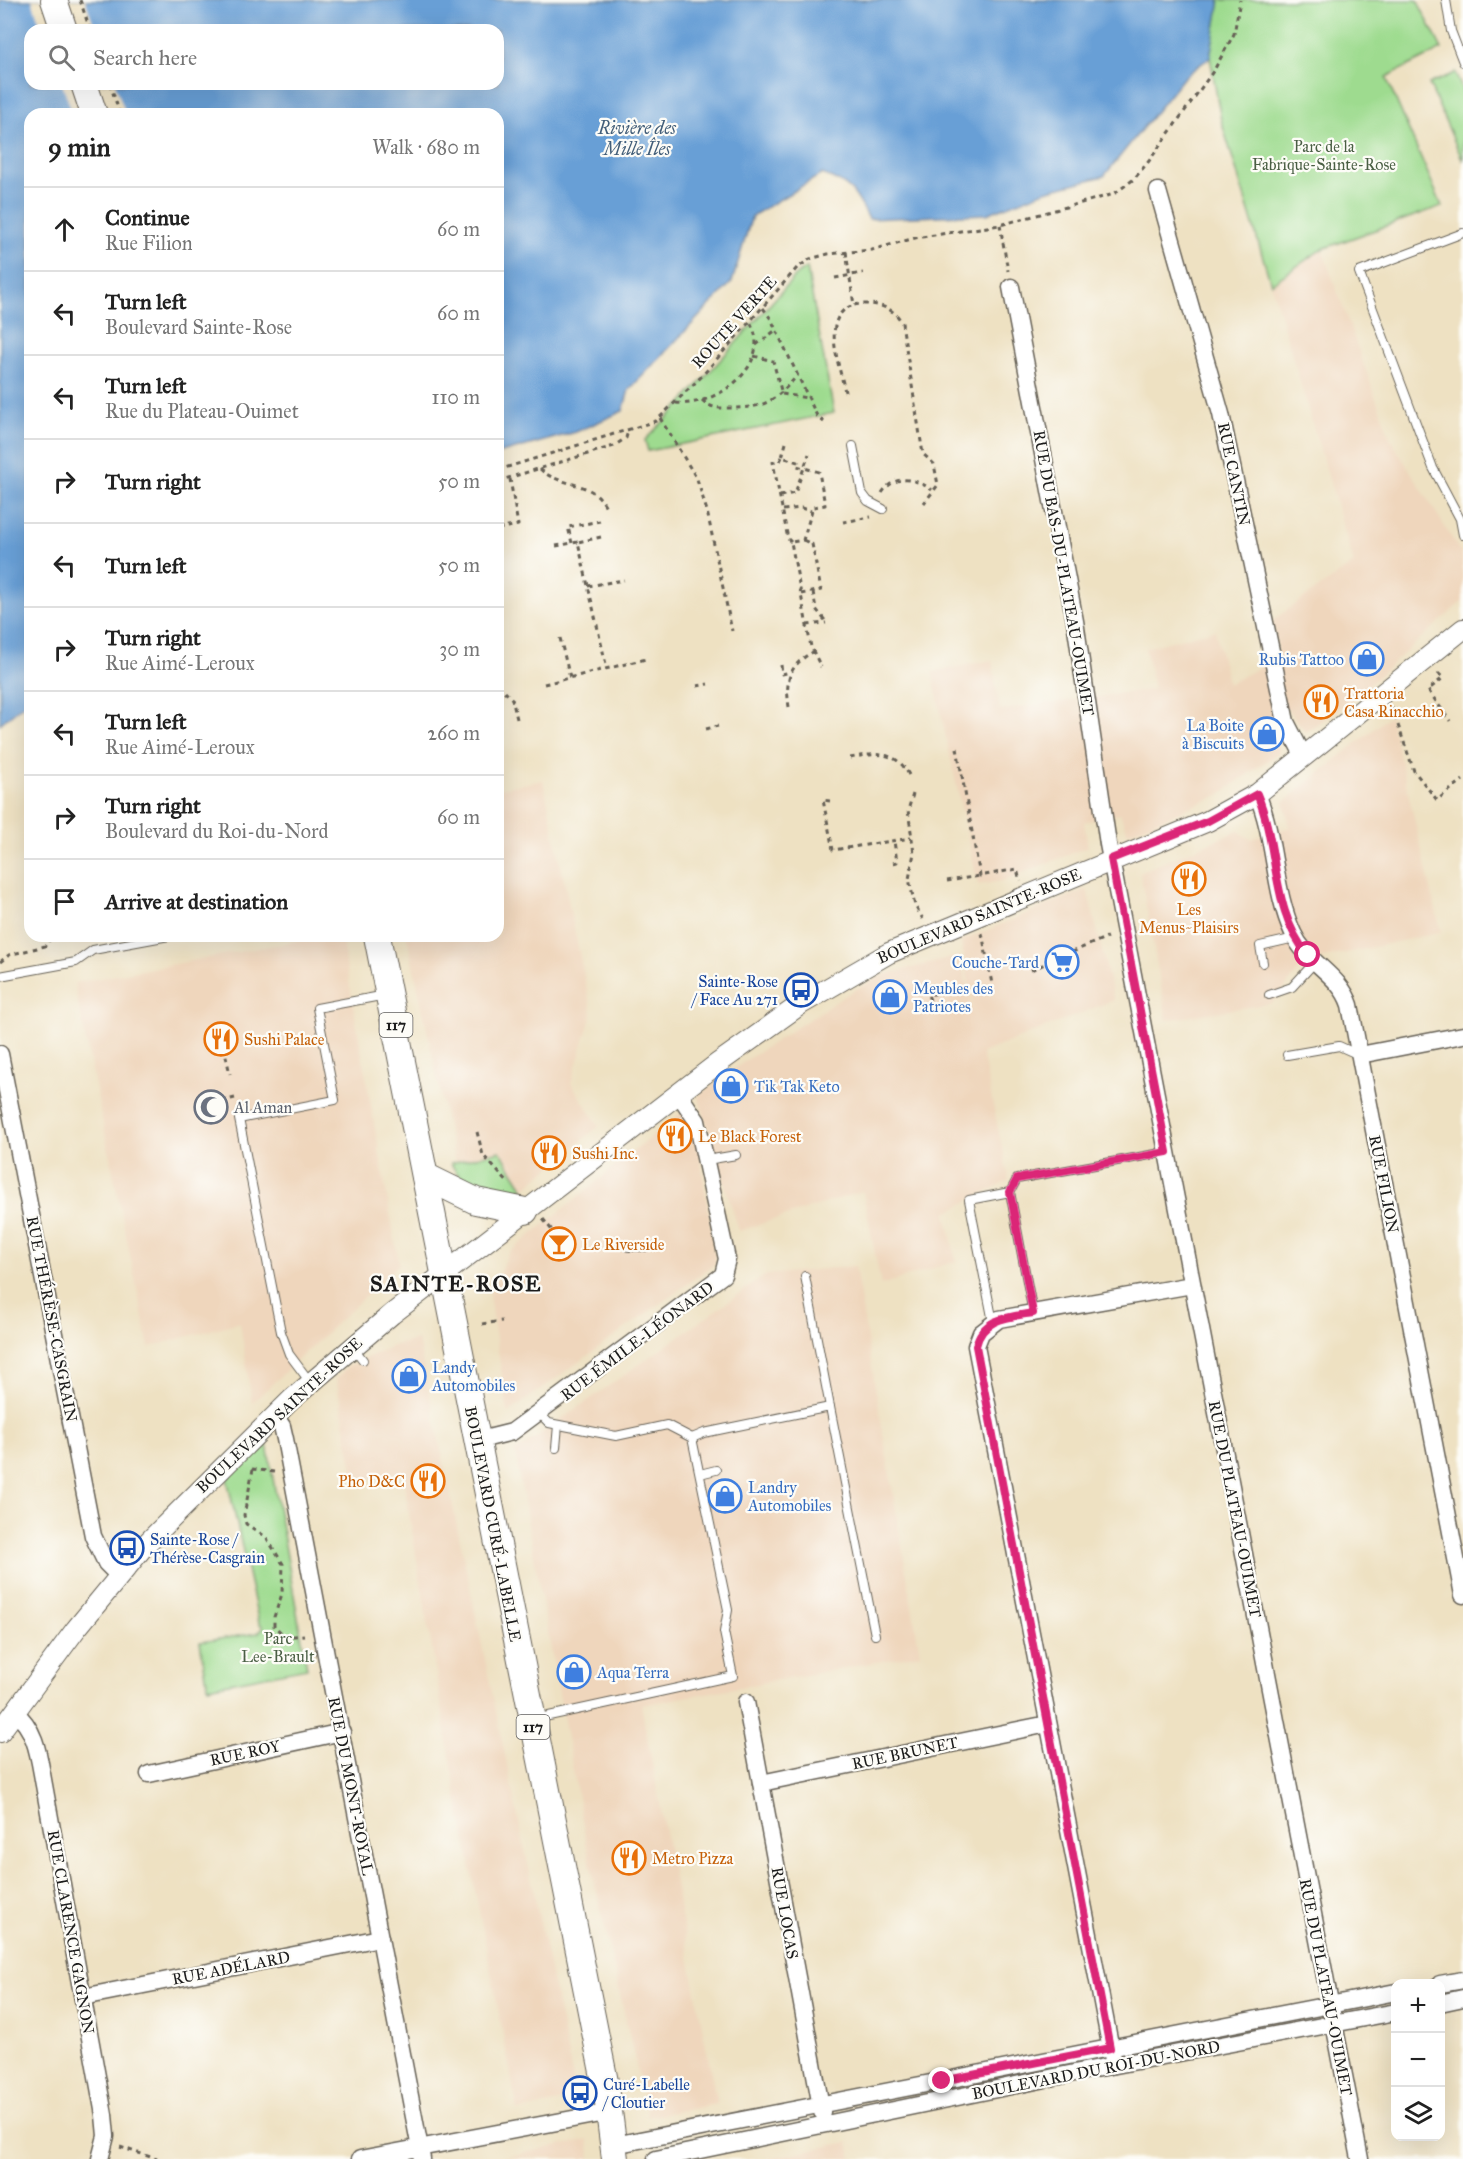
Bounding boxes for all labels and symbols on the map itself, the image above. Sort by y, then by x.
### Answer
water label: Rivière des Mille Îles [597,117,677,160]
park label: Parc de la Fabrique-Sainte-Rose [1252,137,1396,175]
street label: ROUTE VERTE [688,272,780,372]
street label: RUE CANTIN [1214,421,1254,528]
street label: RUE DU BAS-DU-PLATEAU-OUIMET [1030,429,1099,717]
shop icon: Rubis Tattoo [1349,641,1385,677]
place label: Rubis Tattoo [1259,650,1344,669]
restaurant icon: Trattoria Casa Rinacchio [1303,684,1339,720]
place label: Trattoria Casa Rinacchio [1344,684,1444,721]
place label: La Boite à Biscuits [1182,716,1244,753]
shop icon: La Boite à Biscuits [1249,716,1285,752]
restaurant icon: Les Menus~Plaisirs [1171,861,1207,897]
street label: BOULEVARD SAINTE-ROSE [874,864,1084,968]
place label: Les Menus~Plaisirs [1139,900,1239,937]
route start [1294,941,1320,967]
supermarket icon: Couche-Tard [1044,944,1080,980]
place label: Couche-Tard [952,953,1039,972]
place label: Sainte-Rose / Face Au 271 [690,972,778,1009]
bus stop icon: Sainte-Rose / Face Au 271 [783,972,819,1008]
shop icon: Meubles des Patriotes [872,979,908,1015]
place label: Meubles des Patriotes [913,979,993,1016]
road number: 117 [380,1013,412,1037]
restaurant icon: Sushi Palace [203,1021,239,1057]
place label: Sushi Palace [244,1030,325,1049]
shop icon: Tik Tak Keto [713,1068,749,1104]
place label: Tik Tak Keto [754,1077,840,1096]
mosque icon: Al Aman [193,1089,229,1125]
place label: Al Aman [233,1098,293,1117]
restaurant icon: Le Black Forest [657,1118,693,1154]
place label: Le Black Forest [698,1127,802,1146]
street label: RUE FILION [1365,1133,1403,1235]
restaurant icon: Sushi Inc. [531,1135,567,1171]
place label: Sushi Inc. [572,1144,638,1163]
street label: RUE THÉRÈSE-CASGRAIN [23,1214,83,1424]
bar icon: Le Riverside [541,1226,577,1262]
place label: Le Riverside [582,1235,665,1254]
district label: SAINTE-ROSE [370,1270,542,1297]
street label: RUE ÉMILE-LÉONARD [556,1276,717,1405]
street label: BOULEVARD SAINTE-ROSE [192,1333,366,1497]
shop icon: Landy Automobiles [391,1358,427,1394]
place label: Landy Automobiles [431,1358,516,1395]
street label: RUE DU PLATEAU-OUIMET [1205,1399,1265,1619]
street label: BOULEVARD CURÉ-LABELLE [461,1404,527,1643]
restaurant icon: Pho D&C [410,1463,446,1499]
place label: Pho D&C [338,1472,405,1491]
shop icon: Landry Automobiles [707,1478,743,1514]
place label: Landry Automobiles [747,1478,832,1515]
bus stop icon: Sainte-Rose / Thérèse-Casgrain [109,1530,145,1566]
place label: Sainte-Rose / Thérèse-Casgrain [150,1530,265,1568]
park label: Parc Lee-Brault [241,1629,315,1666]
shop icon: Aqua Terra [556,1654,592,1690]
place label: Aqua Terra [596,1663,669,1683]
street label: RUE DU MONT-ROYAL [324,1695,378,1877]
road number: 117 [516,1715,550,1739]
street label: RUE BRUNET [850,1732,960,1774]
street label: RUE ROY [208,1736,283,1770]
street label: RUE CLARENCE GAGNON [44,1828,98,2036]
restaurant icon: Metro Pizza [611,1840,647,1876]
place label: Metro Pizza [652,1849,734,1868]
street label: RUE LOCAS [768,1865,802,1961]
street label: RUE DU PLATEAU-OUIMET [1296,1877,1356,2097]
street label: RUE ADÉLARD [170,1945,292,1989]
street label: BOULEVARD DU ROI-DU-NORD [970,2037,1222,2103]
route end [928,2067,954,2093]
bus stop icon: Curé-Labelle / Cloutier [562,2075,598,2111]
place label: Curé-Labelle / Cloutier [601,2075,690,2112]

